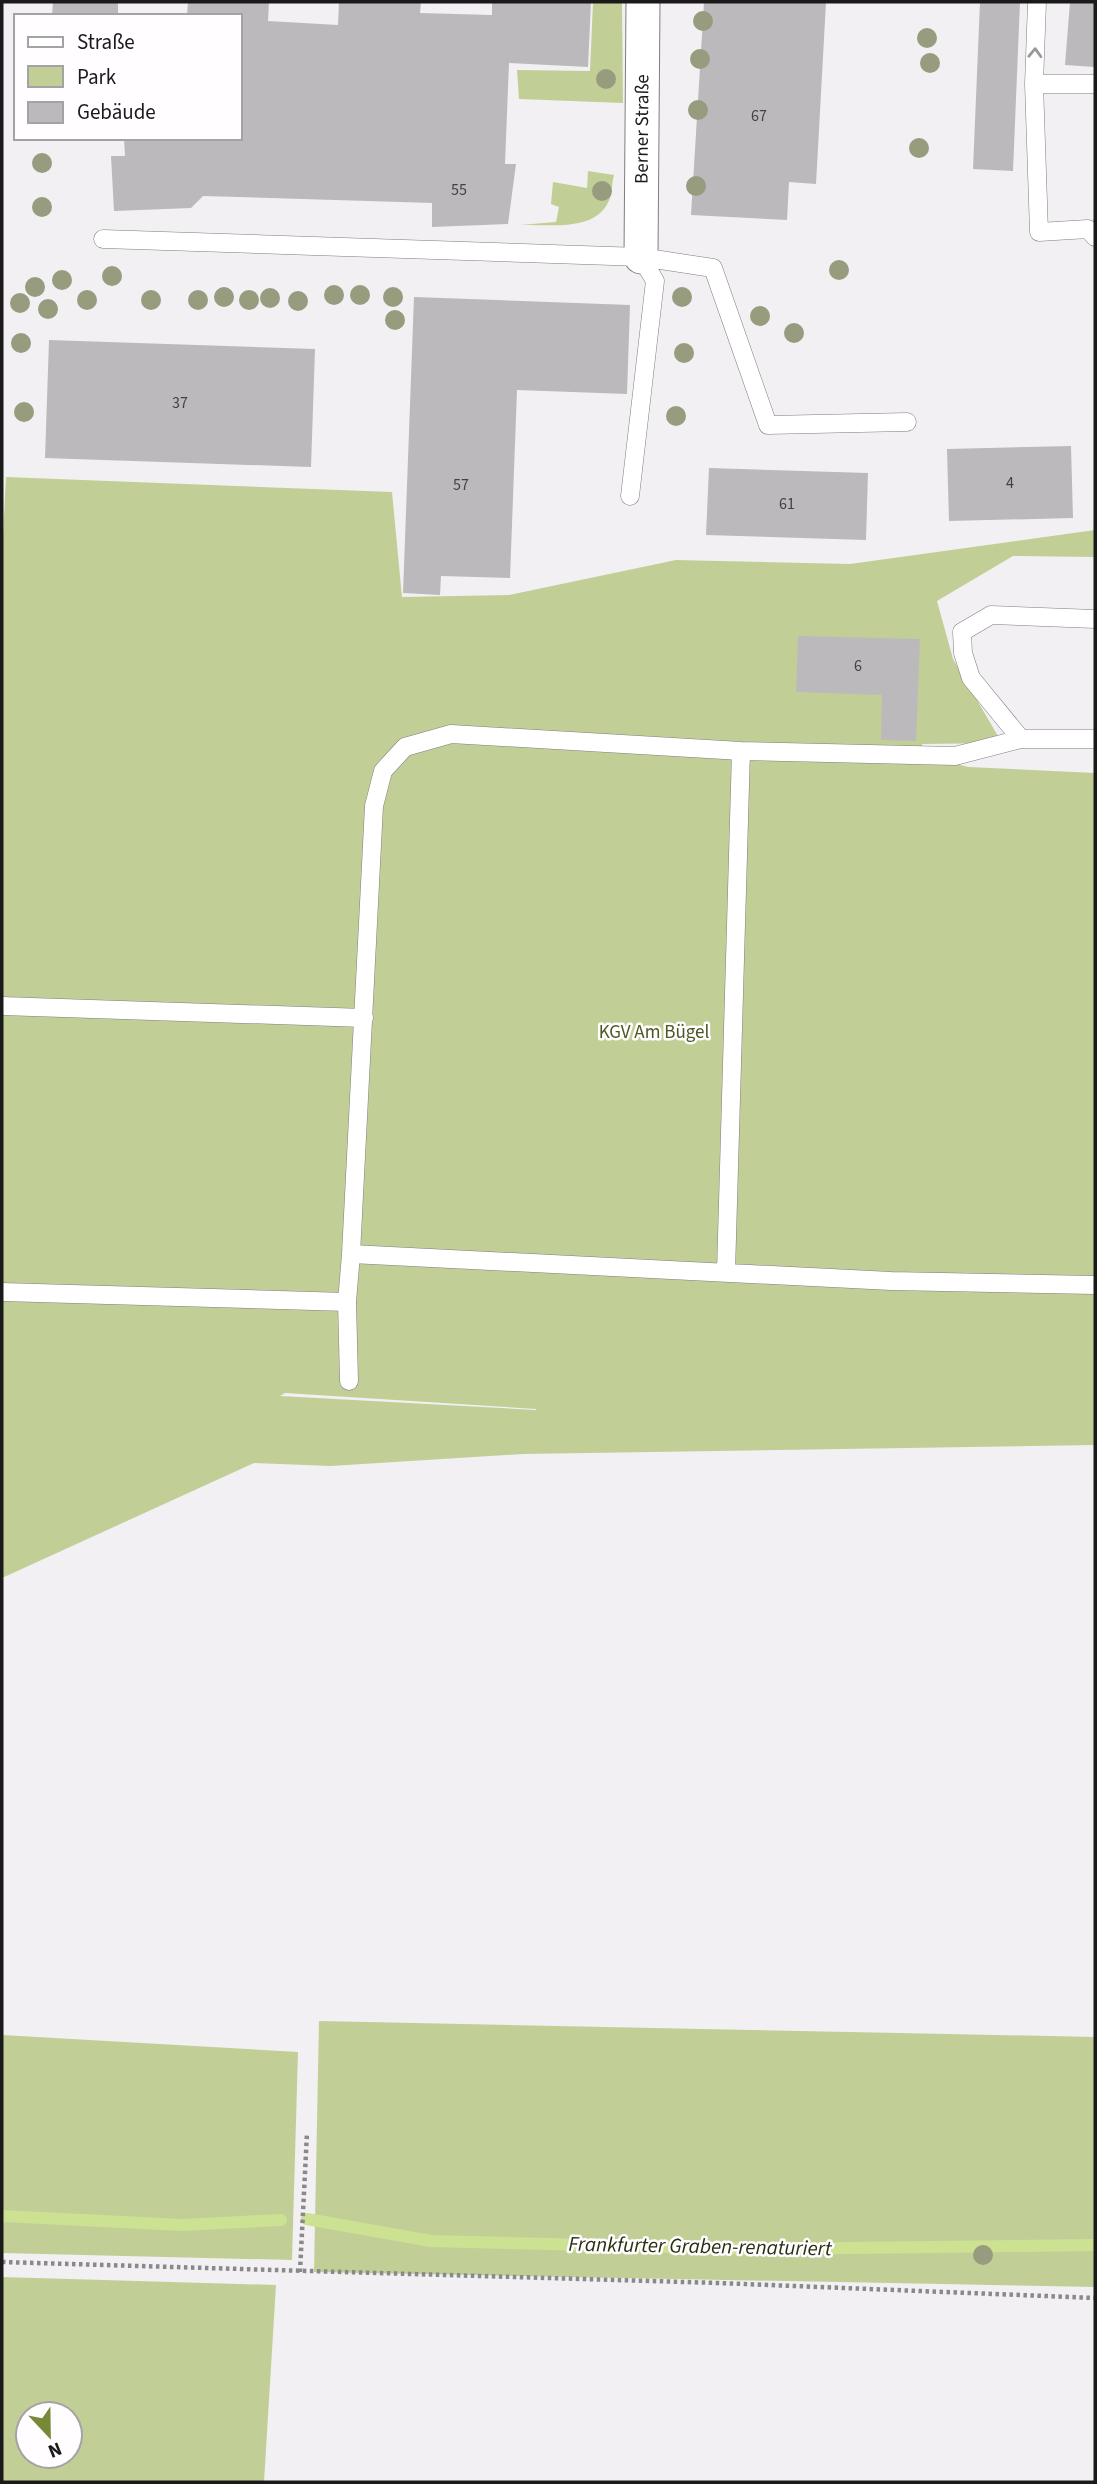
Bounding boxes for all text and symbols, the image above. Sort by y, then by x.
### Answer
legend [14,14,242,140]
text: Straße [77,27,135,57]
one-way arrow [1028,47,1043,58]
text: Park [77,62,117,92]
street label: Berner Straße [628,74,656,184]
text: Gebäude [77,97,156,127]
house number: 67 [751,105,767,127]
house number: 55 [451,179,467,201]
house number: 37 [172,392,188,414]
house number: 4 [1006,472,1014,494]
house number: 57 [453,474,469,496]
house number: 61 [779,493,795,515]
house number: 6 [854,655,862,677]
park label: KGV Am Bügel [599,1019,709,1046]
water label: Frankfurter Graben-renaturiert [568,2229,833,2263]
north arrow [14,2400,84,2470]
text: N [44,2434,66,2464]

